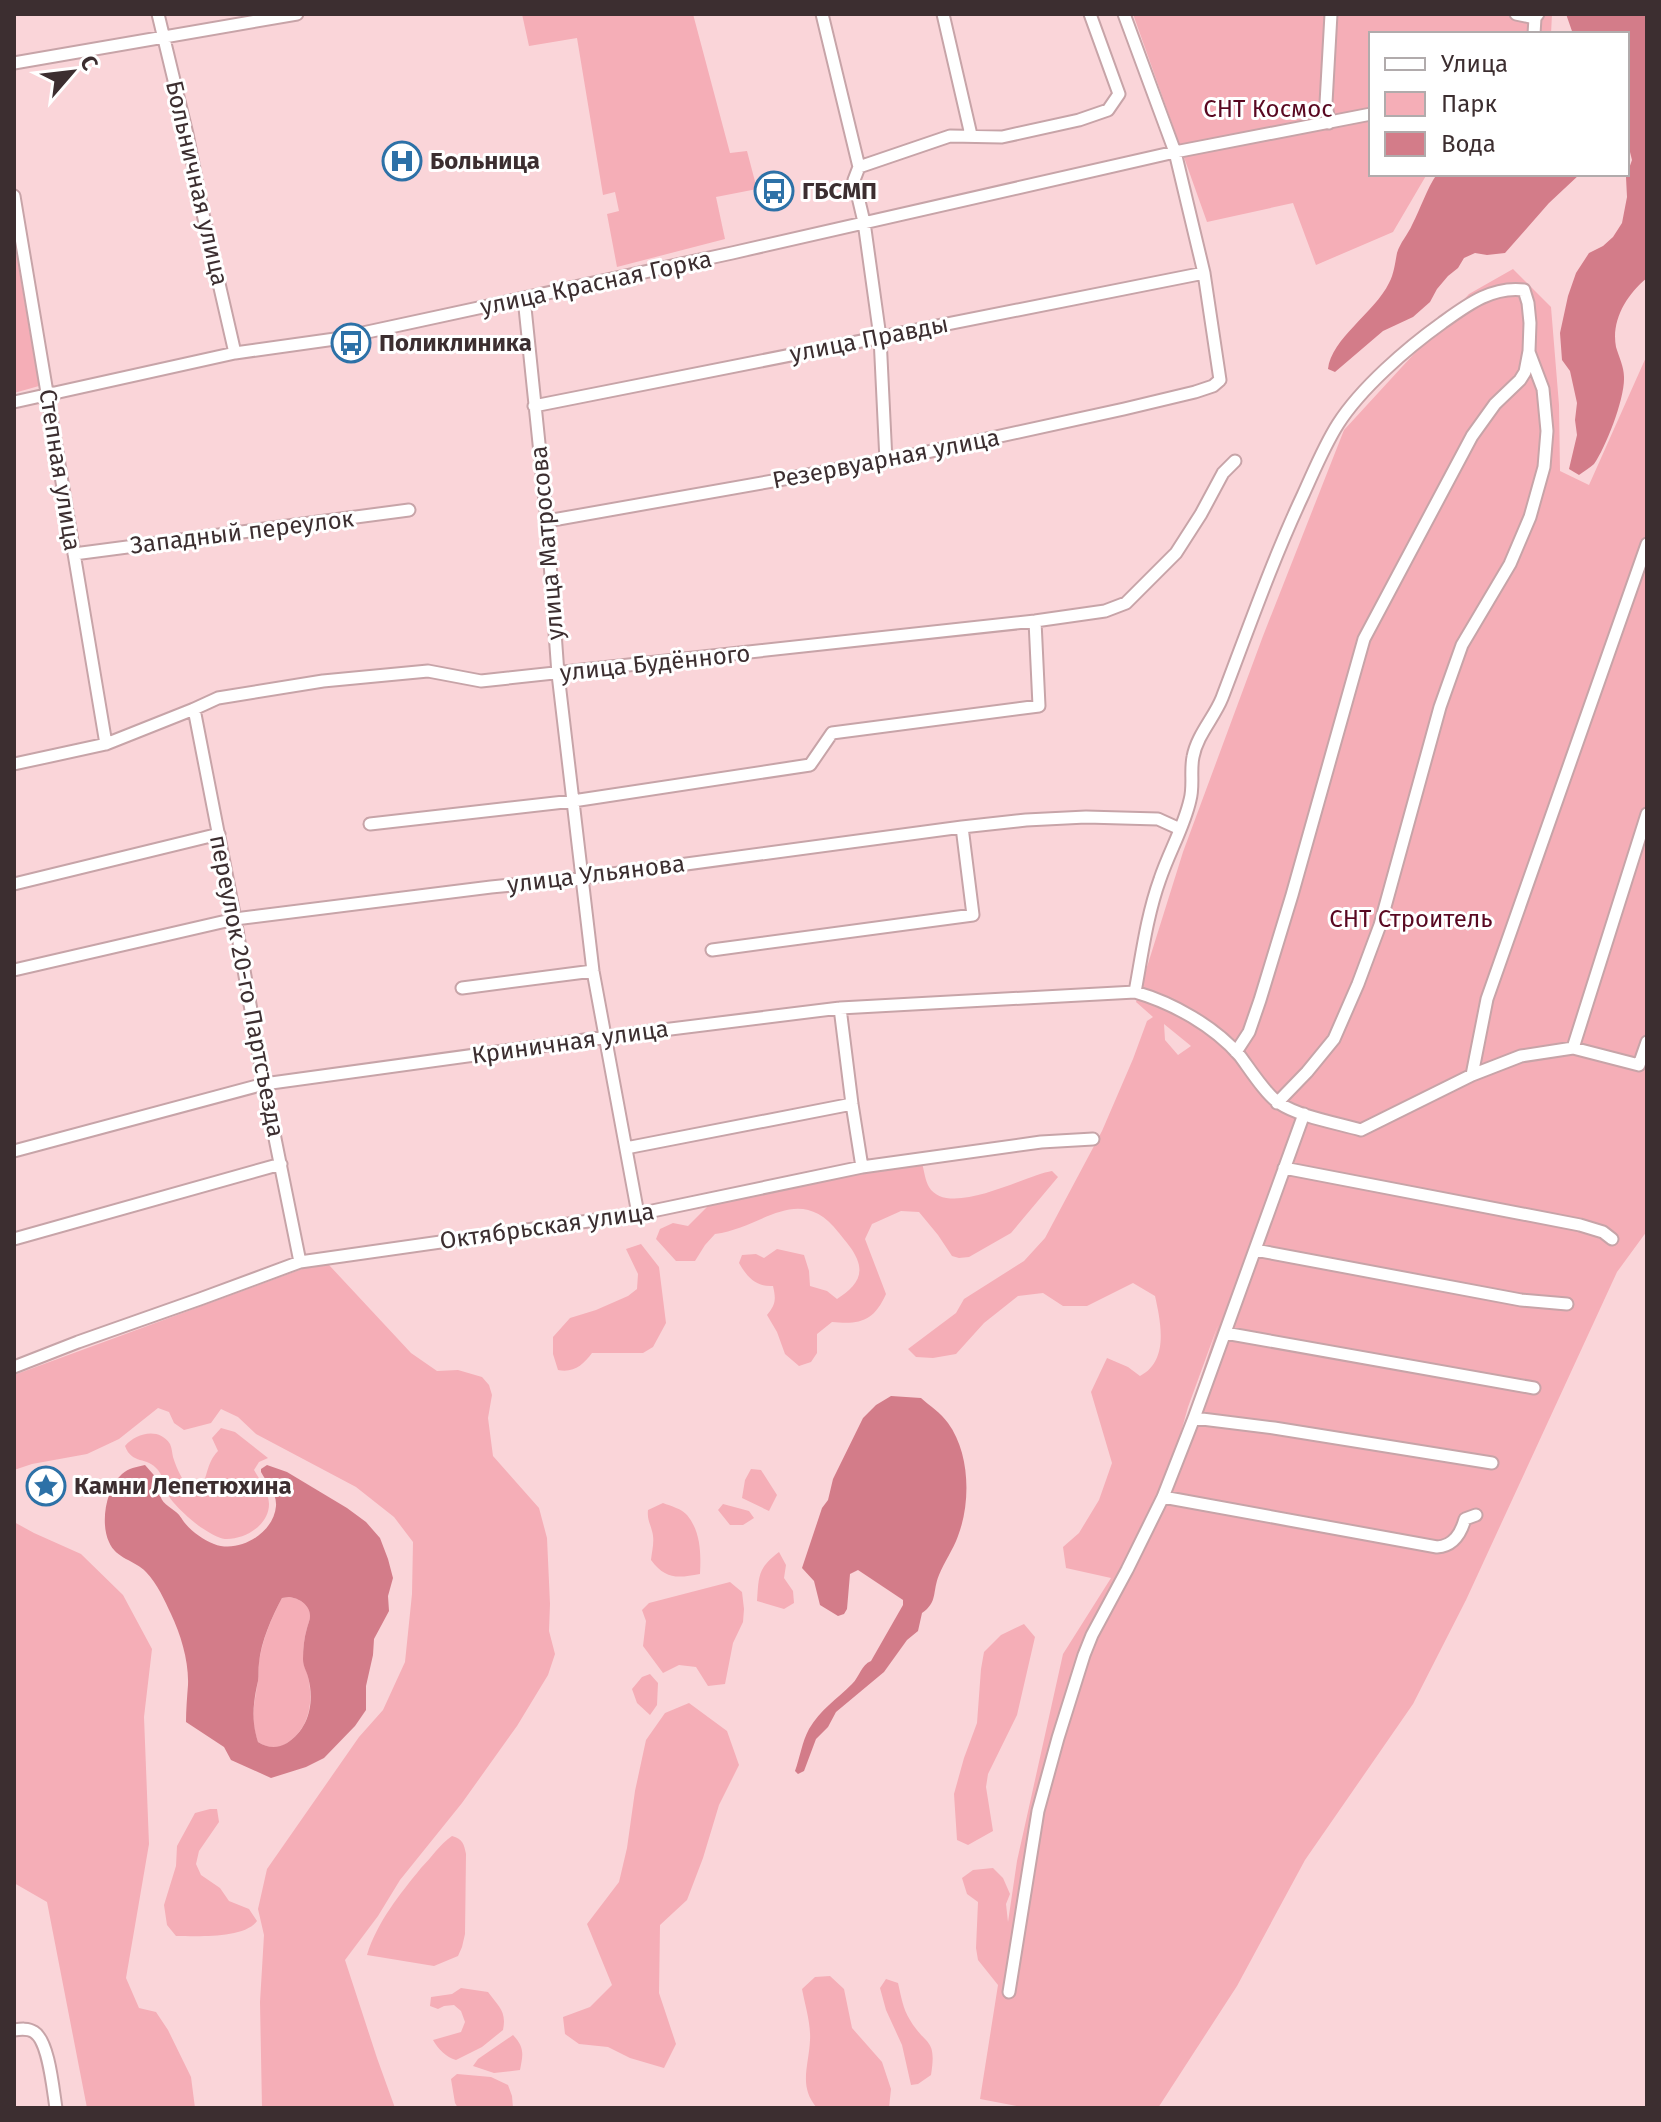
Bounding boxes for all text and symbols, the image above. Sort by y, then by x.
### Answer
north arrow [32,32,112,112]
legend [1369,32,1629,176]
text: Улица [1441,50,1508,78]
text: С [74,51,104,75]
street label: Больничная улица [160,78,234,288]
text: Парк [1441,90,1498,118]
park label: СНТ Космос [1203,95,1333,123]
text: Вода [1441,130,1496,158]
hospital icon: Больница [381,140,423,182]
place label: Больница [430,147,540,175]
bus stop icon: ГБСМП [753,170,795,212]
place label: ГБСМП [802,177,877,205]
street label: улица Красная Горка [478,245,714,321]
street label: улица Правды [787,310,951,368]
bus stop icon: Поликлиника [330,322,372,364]
place label: Поликлиника [379,329,532,357]
street label: Степная улица [33,387,87,553]
street label: Резервуарная улица [770,423,1002,495]
street label: улица Матросова [525,445,569,641]
street label: Западный переулок [129,504,356,560]
street label: улица Будённого [558,639,752,687]
street label: переулок 20-го Партсъезда [204,832,290,1140]
street label: улица Ульянова [505,849,687,899]
park label: СНТ Строитель [1329,905,1493,933]
street label: Криничная улица [470,1014,670,1070]
street label: Октябрьская улица [438,1197,656,1255]
place icon: Камни Лепетюхина [25,1465,67,1507]
place label: Камни Лепетюхина [74,1472,292,1500]

